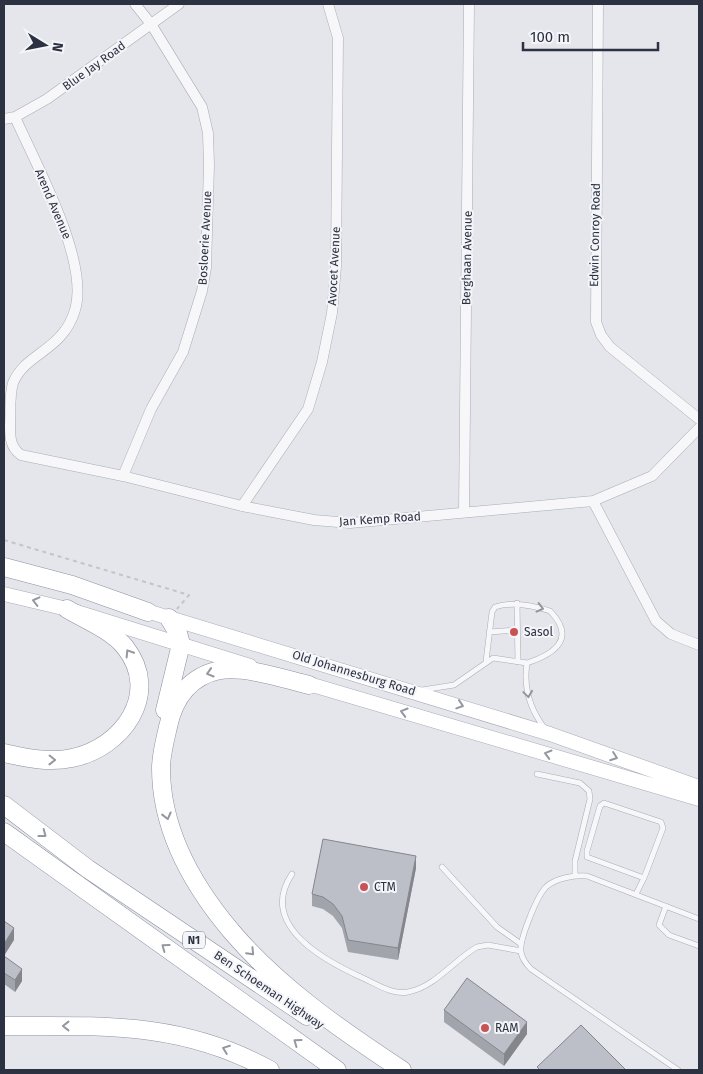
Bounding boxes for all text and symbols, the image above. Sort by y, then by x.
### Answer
north arrow [20,20,70,70]
scale bar [523,20,658,52]
text: 100 m [530,28,570,46]
street label: Blue Jay Road [60,39,128,93]
text: N [48,41,66,53]
street label: Arend Avenue [32,167,74,241]
street label: Edwin Conroy Road [587,183,603,287]
street label: Bosloerie Avenue [196,190,214,286]
street label: Berghaan Avenue [459,211,475,305]
street label: Avocet Avenue [325,226,343,306]
street label: Jan Kemp Road [339,509,421,529]
one-way arrow [31,596,40,607]
one-way arrow [535,602,544,613]
place label: Sasol [524,625,554,639]
marker: Sasol [508,626,520,638]
street label: Old Johannesburg Road [291,648,417,698]
one-way arrow [125,650,135,659]
one-way arrow [207,668,215,678]
one-way arrow [522,691,533,699]
one-way arrow [456,700,464,710]
one-way arrow [400,708,408,718]
one-way arrow [544,750,552,760]
one-way arrow [610,751,618,761]
one-way arrow [48,755,56,765]
one-way arrow [161,811,172,820]
one-way arrow [37,829,46,837]
place label: CTM [374,880,396,894]
marker: CTM [358,881,370,893]
road number: N1 [183,932,205,948]
one-way arrow [161,944,171,953]
one-way arrow [245,947,254,956]
street label: Ben Schoeman Highway [211,948,327,1032]
one-way arrow [62,1021,70,1031]
place label: RAM [495,1021,518,1035]
marker: RAM [479,1022,491,1034]
one-way arrow [293,1039,303,1048]
one-way arrow [222,1045,231,1056]

